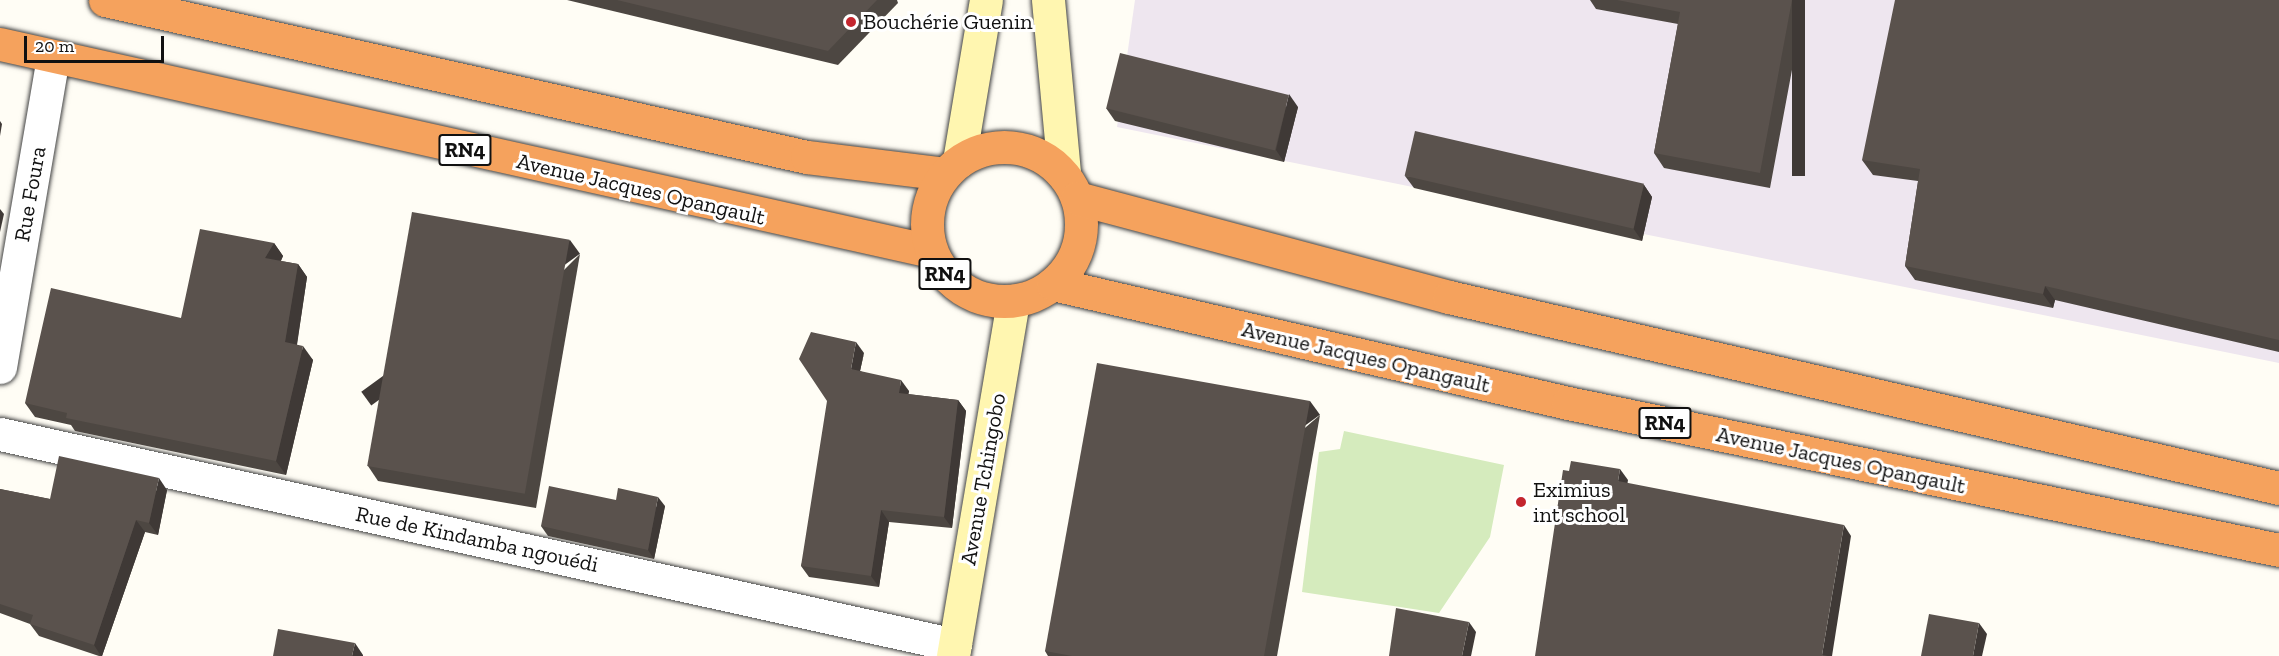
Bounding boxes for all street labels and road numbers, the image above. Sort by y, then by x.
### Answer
road number: RN4 [438,132,492,168]
street label: Rue Foura [9,144,51,244]
street label: Avenue Jacques Opangault [514,148,768,230]
road number: RN4 [918,256,972,292]
street label: Avenue Jacques Opangault [1239,316,1493,398]
street label: Avenue Tchingobo [955,391,1011,567]
road number: RN4 [1638,405,1692,441]
street label: Avenue Jacques Opangault [1714,421,1968,499]
street label: Rue de Kindamba ngouédi [353,500,601,578]

